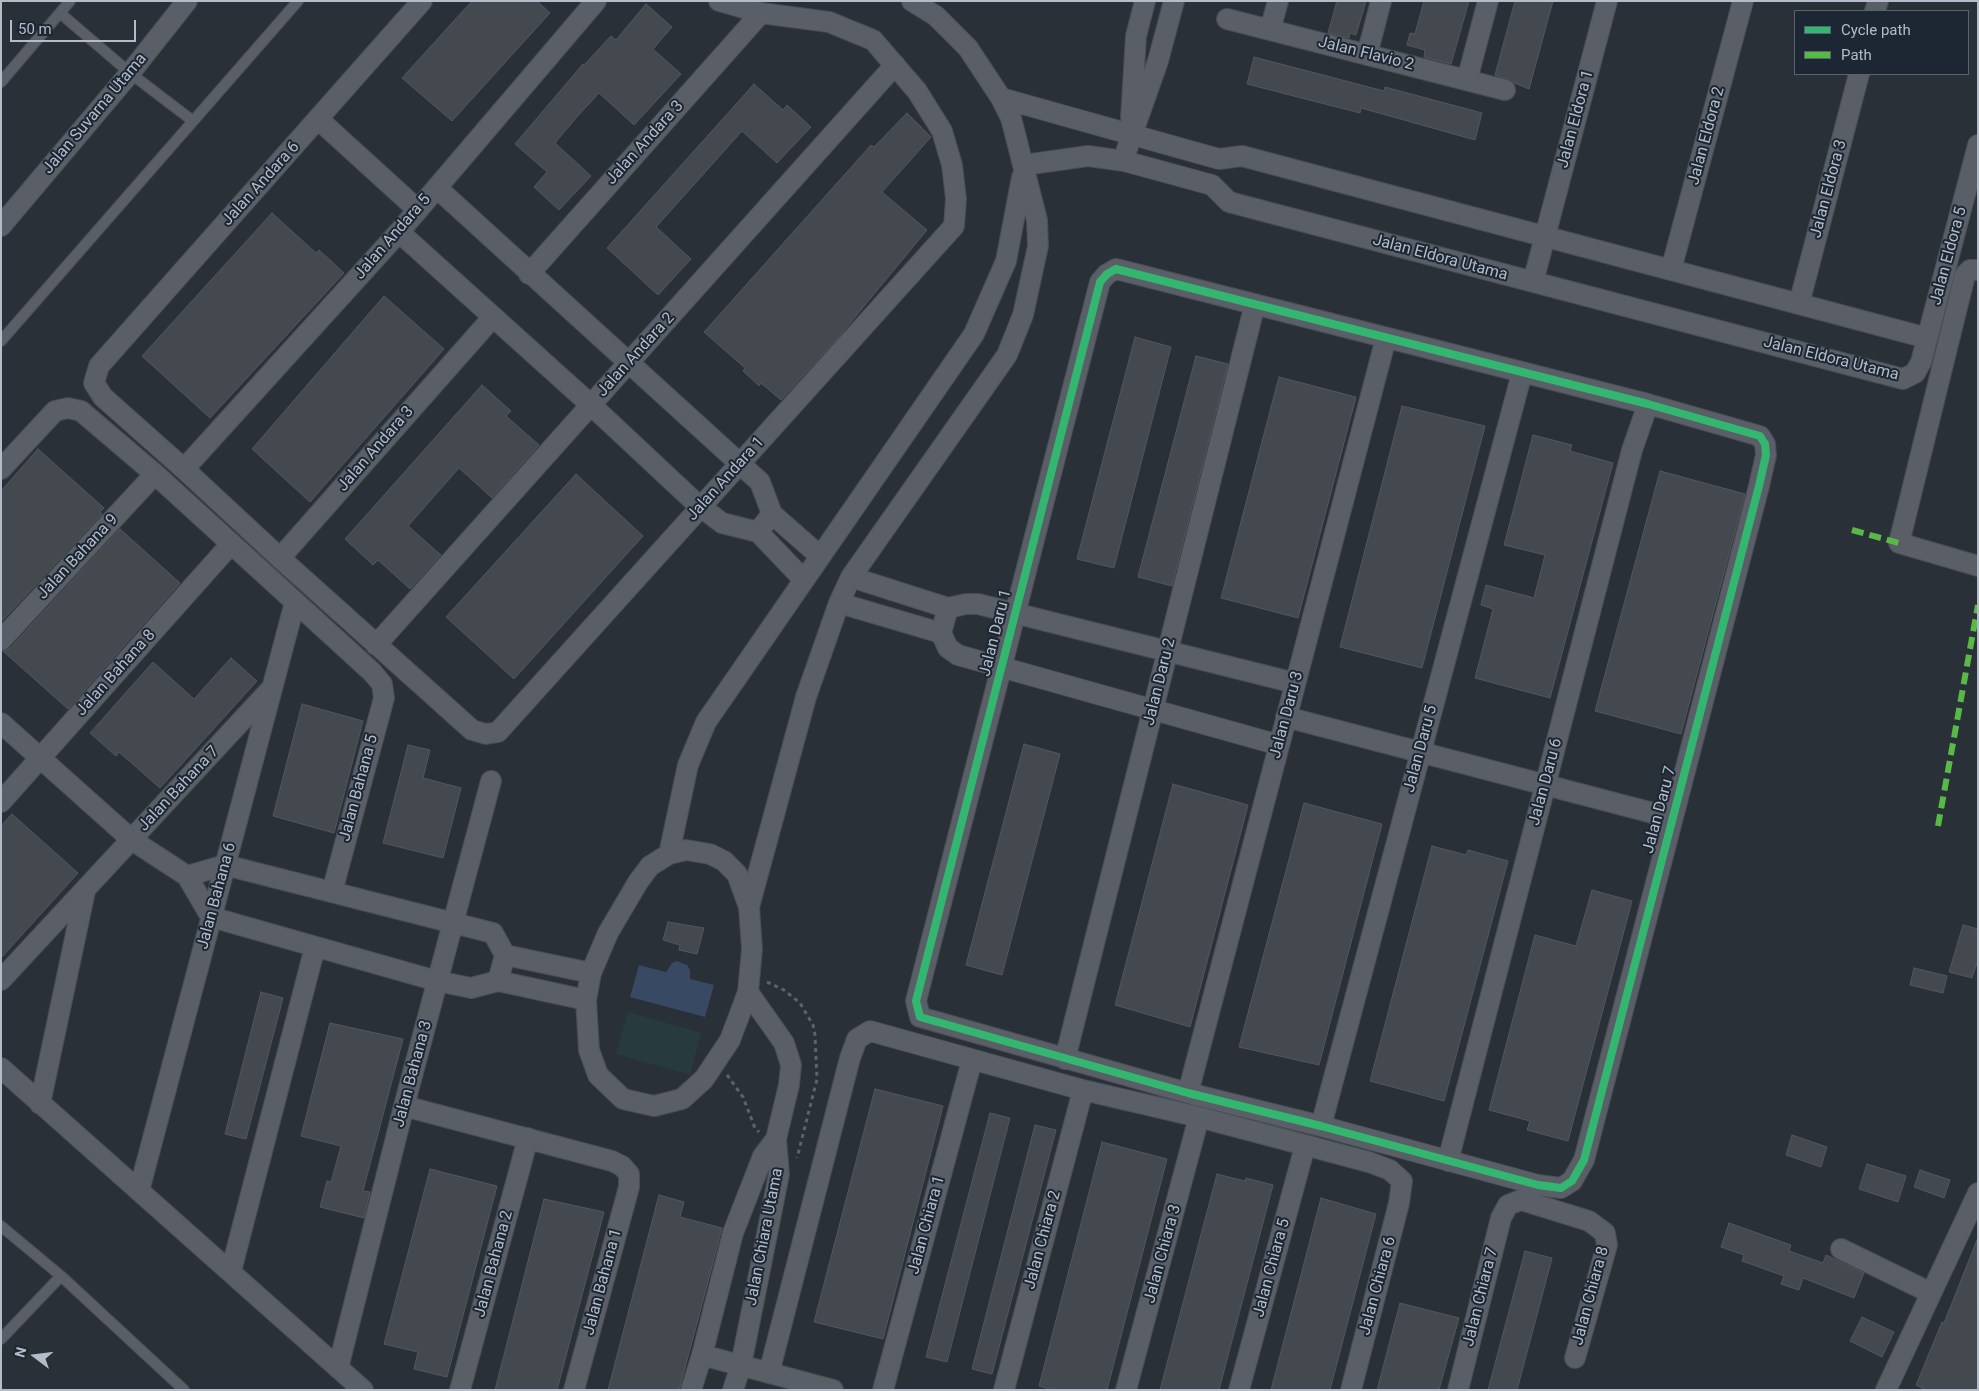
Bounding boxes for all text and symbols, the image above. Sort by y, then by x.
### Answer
scale bar [12,10,139,42]
legend [1794,10,1969,75]
text: 50 m [18,20,52,38]
text: Cycle path [1841,21,1911,39]
street label: Jalan Flavio 2 [1316,33,1416,75]
text: Path [1841,46,1872,64]
street label: Jalan Suvarna Utama [39,50,151,178]
street label: Jalan Eldora 1 [1554,68,1598,170]
street label: Jalan Eldora 2 [1685,85,1729,187]
street label: Jalan Andara 3 [602,97,688,189]
street label: Jalan Andara 6 [218,138,304,230]
street label: Jalan Eldora 3 [1807,138,1851,240]
street label: Jalan Andara 5 [351,190,435,284]
street label: Jalan Eldora 5 [1927,205,1971,307]
street label: Jalan Eldora Utama [1370,231,1510,285]
street label: Jalan Andara 2 [593,309,679,401]
street label: Jalan Eldora Utama [1761,333,1901,385]
street label: Jalan Andara 3 [334,402,418,496]
street label: Jalan Andara 1 [683,433,769,525]
street label: Jalan Bahana 9 [34,510,122,604]
street label: Jalan Daru 1 [976,587,1016,679]
street label: Jalan Bahana 8 [72,626,160,720]
street label: Jalan Daru 2 [1140,636,1180,728]
street label: Jalan Daru 3 [1266,669,1308,761]
street label: Jalan Daru 5 [1400,703,1442,795]
street label: Jalan Bahana 5 [336,733,382,843]
street label: Jalan Daru 6 [1525,736,1567,828]
street label: Jalan Bahana 7 [135,742,223,836]
street label: Jalan Daru 7 [1639,764,1681,856]
street label: Jalan Bahana 6 [194,841,240,951]
street label: Jalan Bahana 3 [390,1019,436,1129]
street label: Jalan Chiara Utama [742,1167,788,1307]
street label: Jalan Chiara 1 [905,1173,949,1277]
street label: Jalan Chiara 2 [1021,1188,1065,1292]
street label: Jalan Chiara 3 [1141,1202,1185,1306]
street label: Jalan Bahana 2 [471,1209,517,1319]
street label: Jalan Chiara 5 [1250,1216,1294,1320]
street label: Jalan Bahana 1 [580,1227,626,1337]
street label: Jalan Chiara 6 [1356,1234,1400,1338]
street label: Jalan Chiara 8 [1569,1244,1613,1348]
street label: Jalan Chiara 7 [1459,1245,1503,1349]
north arrow [10,1331,60,1381]
text: N [12,1345,30,1359]

